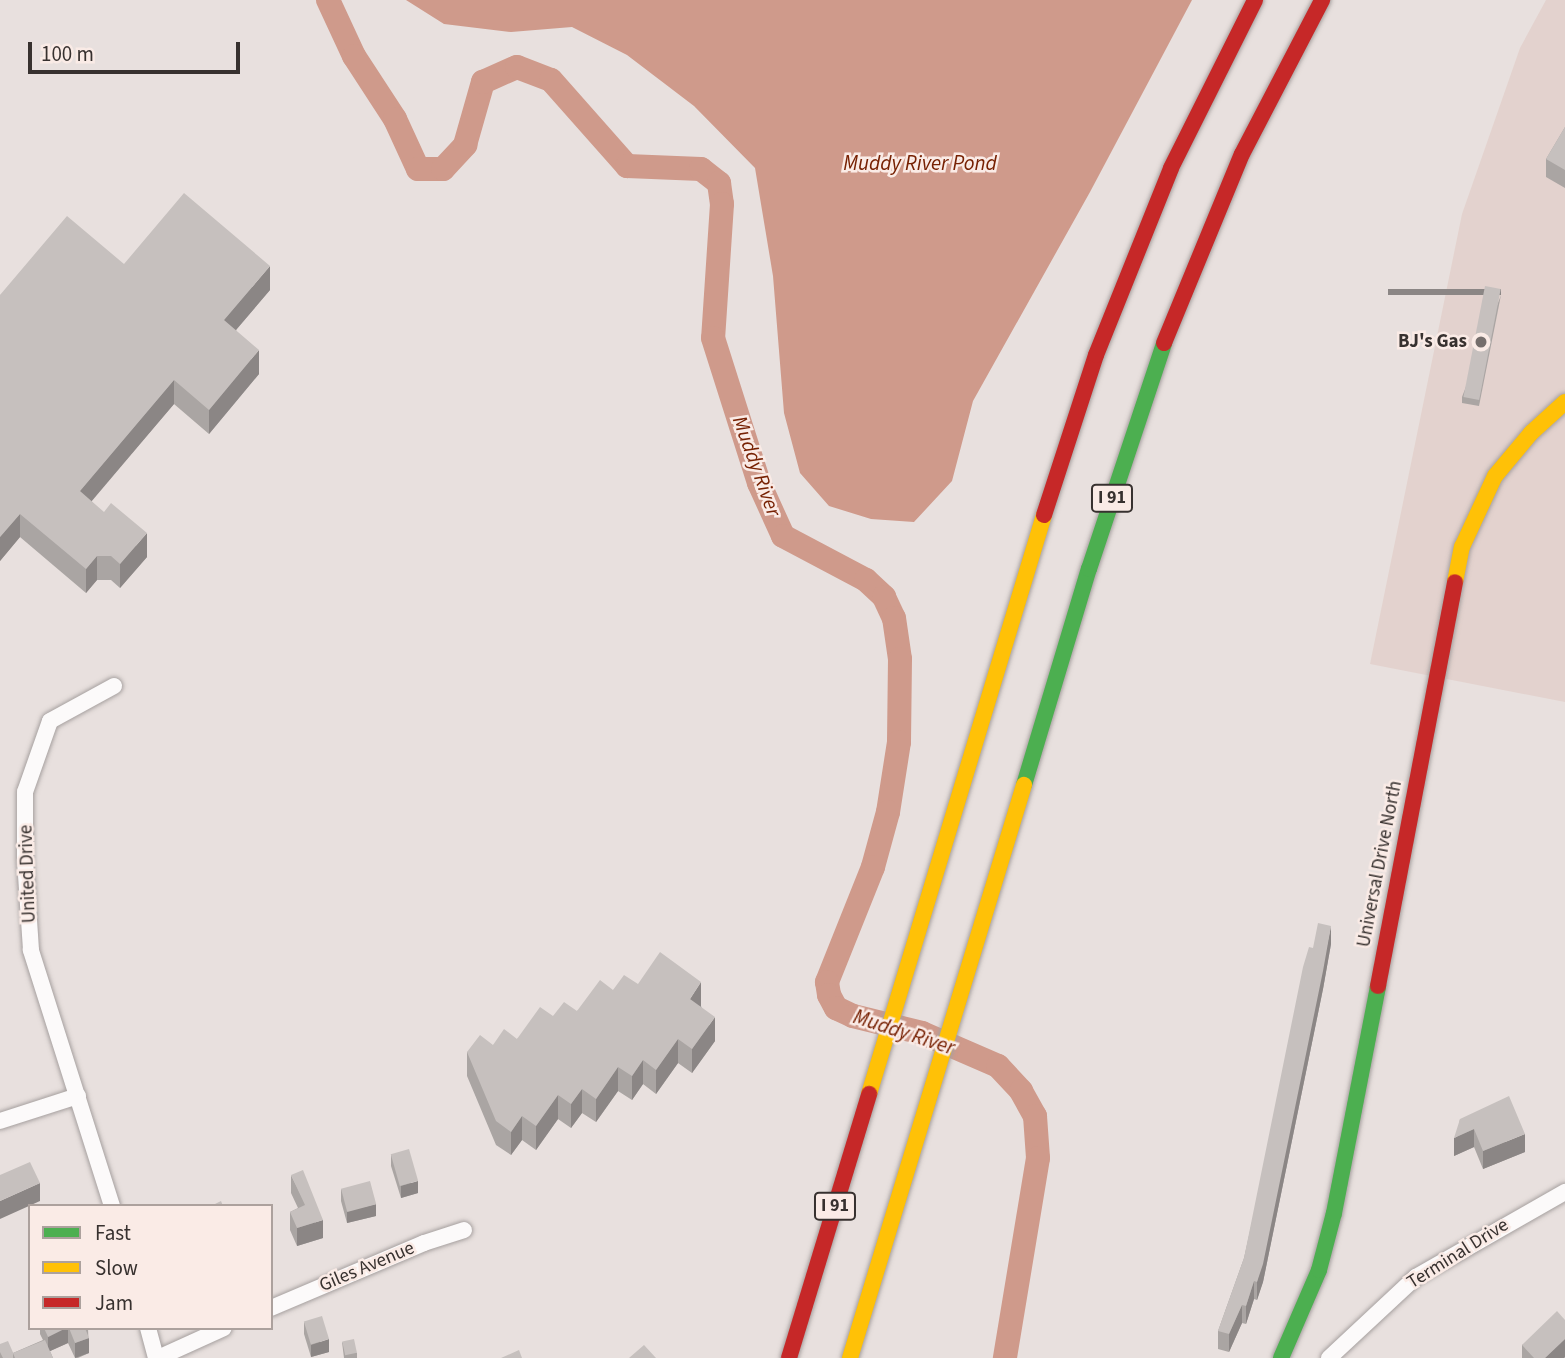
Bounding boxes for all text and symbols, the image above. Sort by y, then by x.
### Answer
scale bar [32,28,243,72]
text: 100 m [41,39,94,69]
water label: Muddy River Pond [843,150,997,176]
place label: BJ's Gas [1398,331,1467,353]
marker: BJ's Gas [1473,334,1489,350]
water label: Muddy River [727,412,787,520]
road number: I 91 [1089,484,1135,512]
street label: Universal Drive North [1353,779,1407,949]
street label: United Drive [15,824,41,924]
water label: Muddy River [850,1004,958,1060]
road number: I 91 [812,1191,858,1220]
legend [28,1204,273,1330]
street label: Terminal Drive [1403,1214,1513,1294]
text: Fast [95,1218,131,1248]
street label: Giles Avenue [316,1237,418,1297]
text: Slow [95,1253,138,1283]
text: Jam [95,1288,133,1318]

